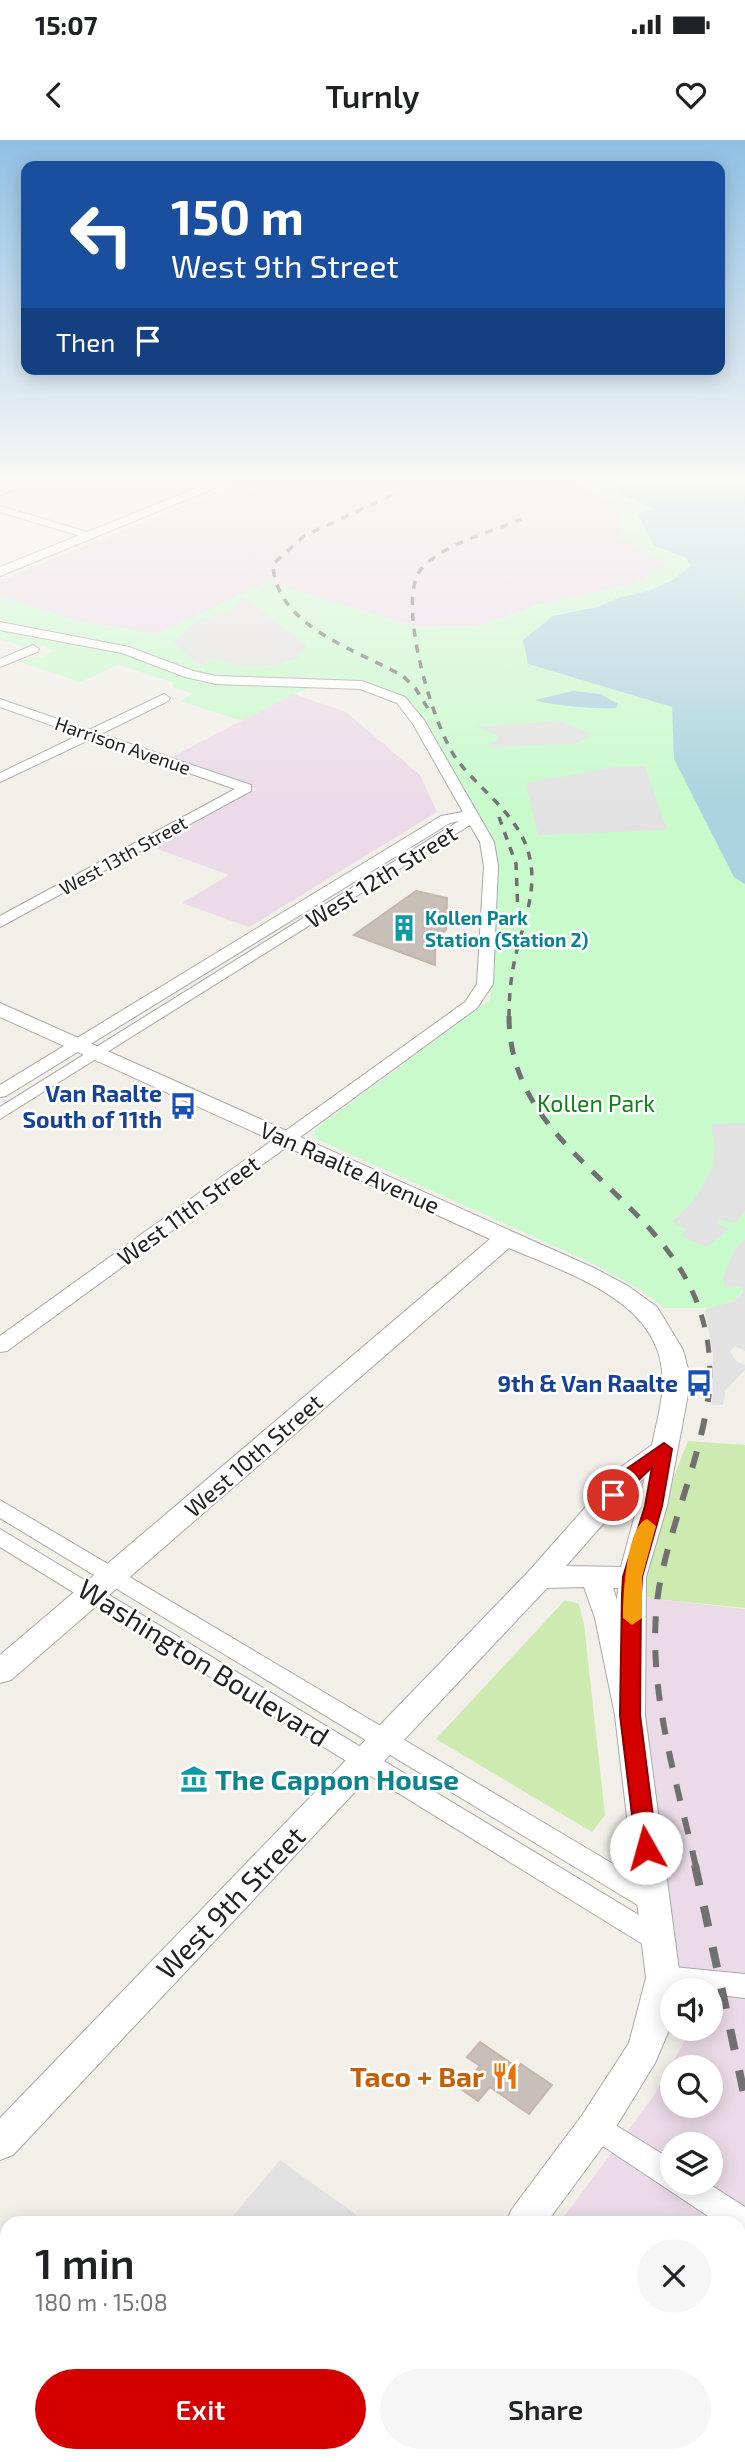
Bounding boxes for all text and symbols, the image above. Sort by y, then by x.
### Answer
text: 15:07 [35,9,97,40]
icon: back [35,76,73,114]
text: Turnly [325,76,420,114]
icon: heart [672,76,710,114]
text: 150 m [171,186,304,245]
icon: left [56,189,147,280]
text: West 9th Street [171,246,399,284]
icon: arrive [129,322,167,360]
text: Then [56,326,115,357]
street label: Harrison Avenue [52,711,194,779]
street label: West 13th Street [55,810,191,900]
street label: West 12th Street [300,818,462,934]
place label: Kollen Park Station (Station 2) [425,906,588,951]
building icon: Kollen Park Station (Station 2) [389,913,419,943]
place label: Van Raalte South of 11th [23,1079,162,1133]
park label: Kollen Park [537,1089,655,1117]
bus stop icon: Van Raalte South of 11th [168,1091,198,1121]
street label: Van Raalte Avenue [256,1115,444,1219]
street label: West 11th Street [111,1149,265,1271]
bus stop icon: 9th & Van Raalte [684,1368,714,1398]
place label: 9th & Van Raalte [497,1369,678,1397]
street label: West 10th Street [178,1387,328,1522]
pin [583,1465,643,1525]
icon: arrive [594,1476,632,1514]
street label: Washington Boulevard [72,1571,336,1753]
place label: The Cappon House [215,1762,459,1796]
museum icon: The Cappon House [179,1764,209,1794]
position arrow [609,1811,683,1885]
street label: West 9th Street [149,1819,311,1985]
map controls [660,1978,723,2195]
button: sound [660,1978,723,2041]
button: search [660,2055,723,2118]
place label: Taco + Bar [350,2059,484,2093]
restaurant icon: Taco + Bar [490,2061,520,2091]
button: layers [660,2132,723,2195]
text: 1 min [35,2237,135,2287]
button: close [637,2239,711,2313]
text: 180 m · 15:08 [35,2288,168,2316]
button: Exit [35,2369,366,2449]
button: Share [380,2369,711,2449]

